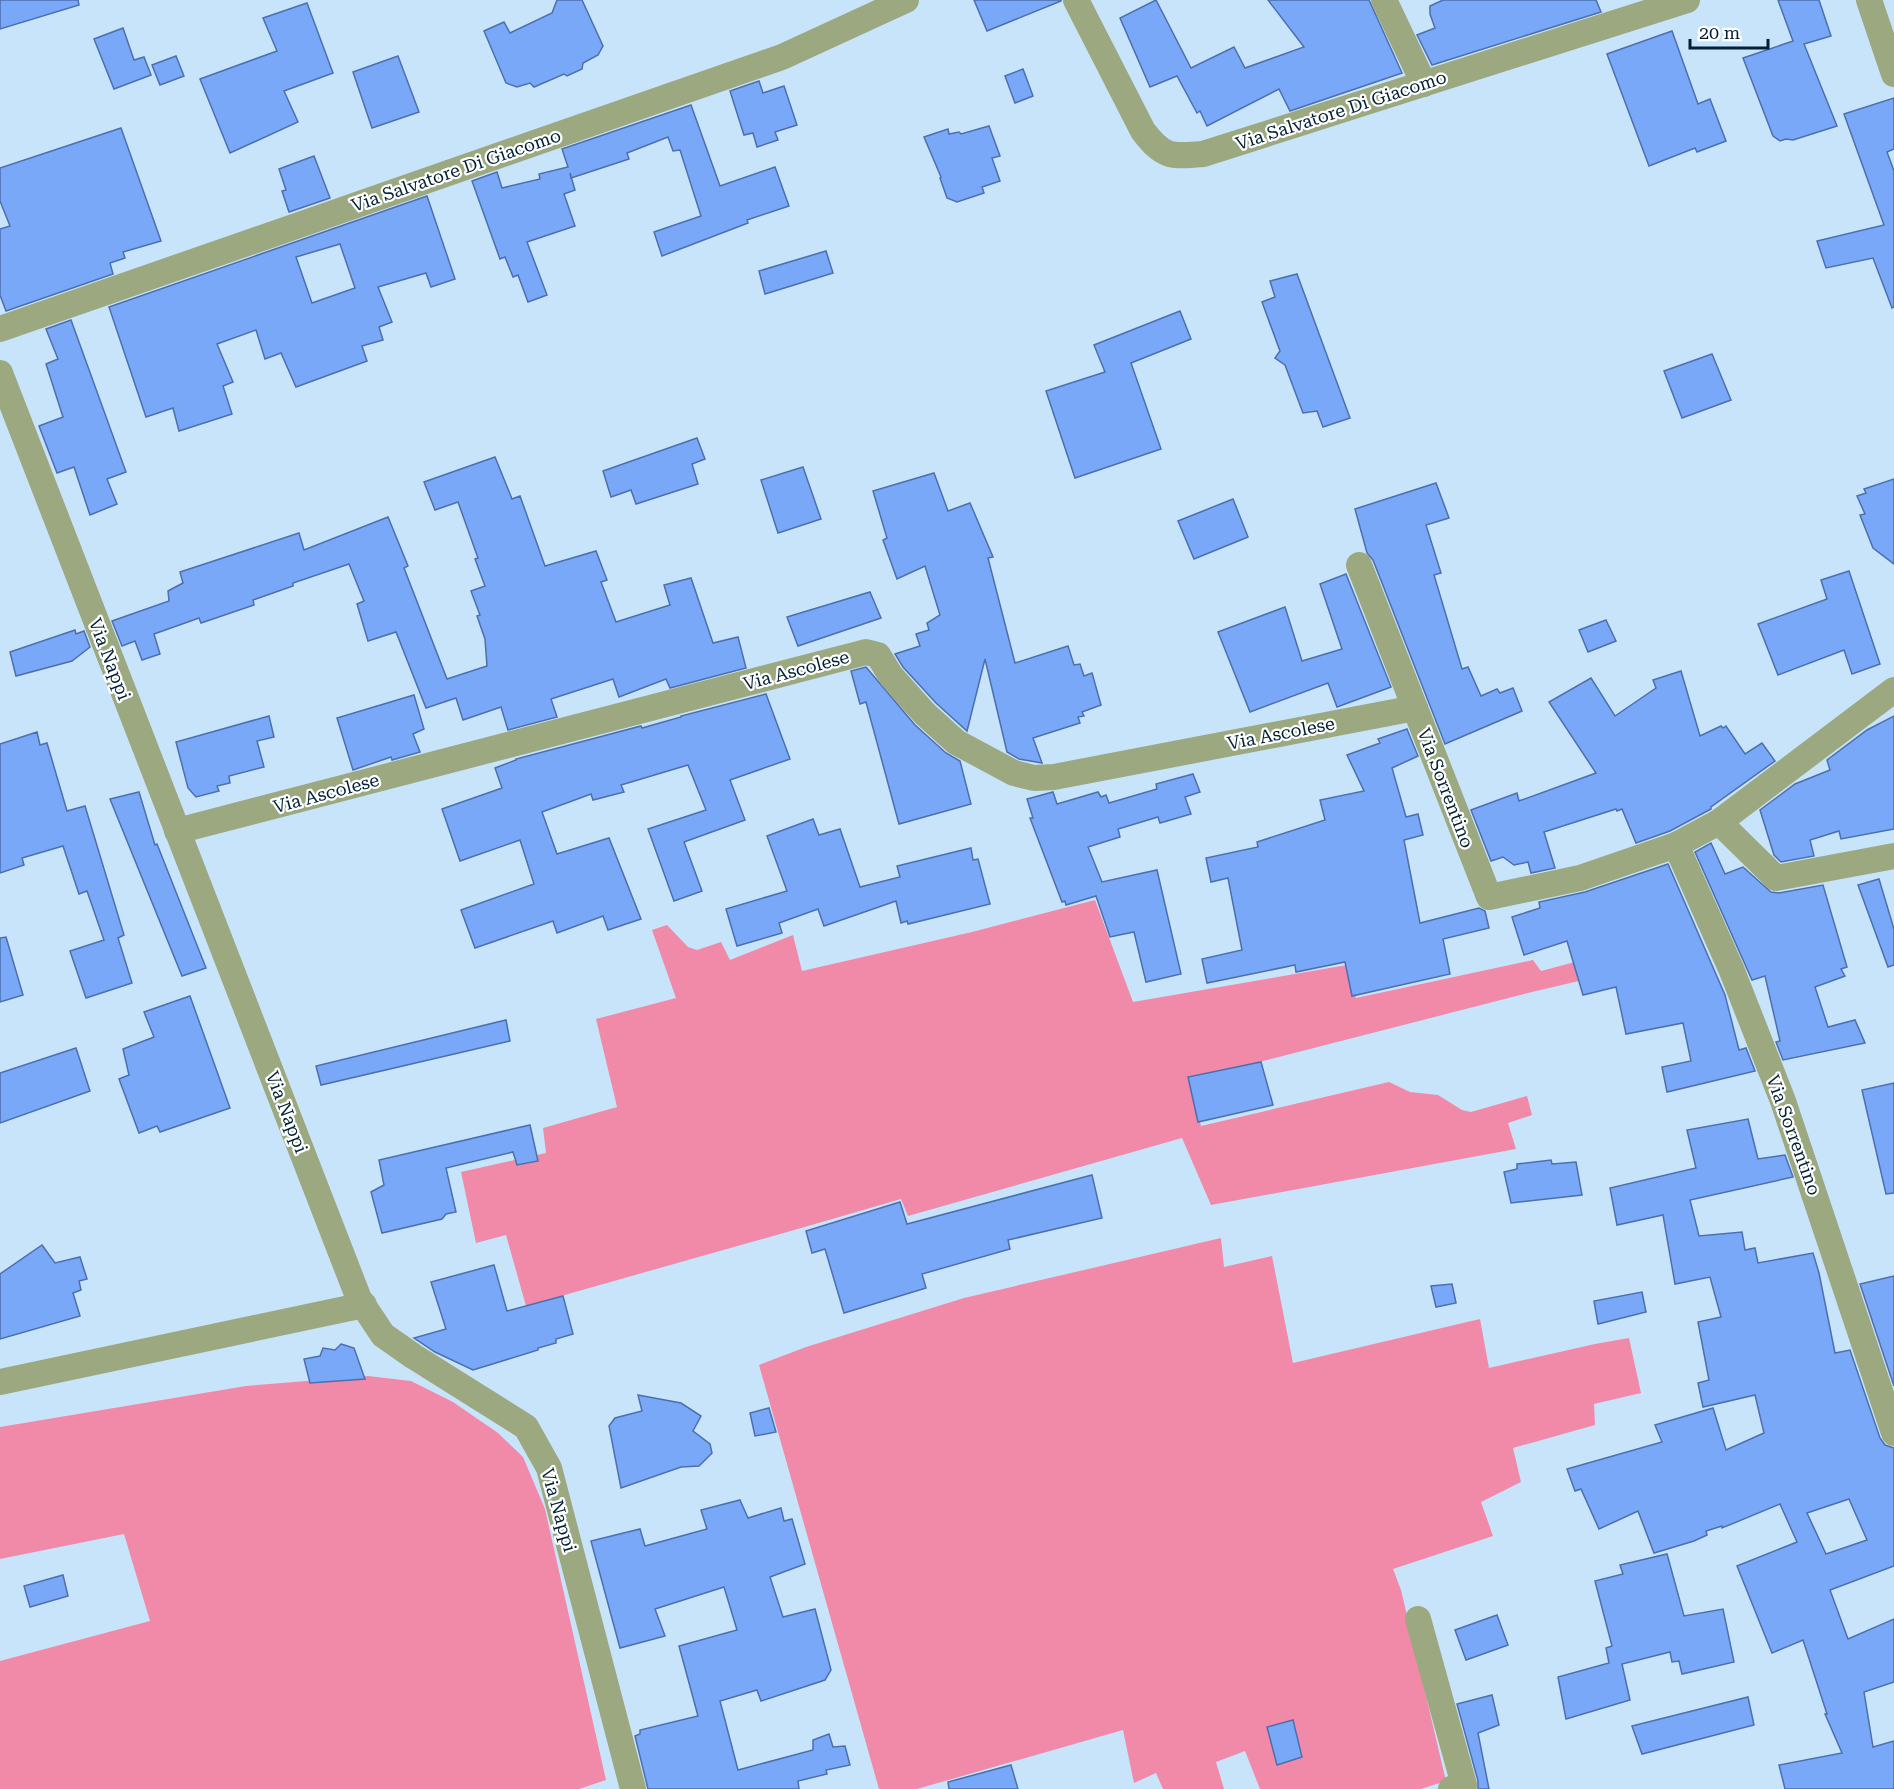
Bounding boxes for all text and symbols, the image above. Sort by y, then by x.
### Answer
scale bar [1690,12,1768,50]
text: 20 m [1699,22,1740,43]
street label: Via Salvatore Di Giacomo [1233,66,1449,154]
street label: Via Salvatore Di Giacomo [348,124,564,216]
street label: Via Nappi [85,615,135,703]
street label: Via Ascolese [741,646,851,694]
street label: Via Ascolese [1226,712,1336,754]
street label: Via Sorrentino [1414,725,1478,851]
street label: Via Ascolese [271,769,381,817]
street label: Via Nappi [262,1068,312,1156]
street label: Via Sorrentino [1763,1072,1825,1198]
street label: Via Nappi [537,1466,581,1554]

